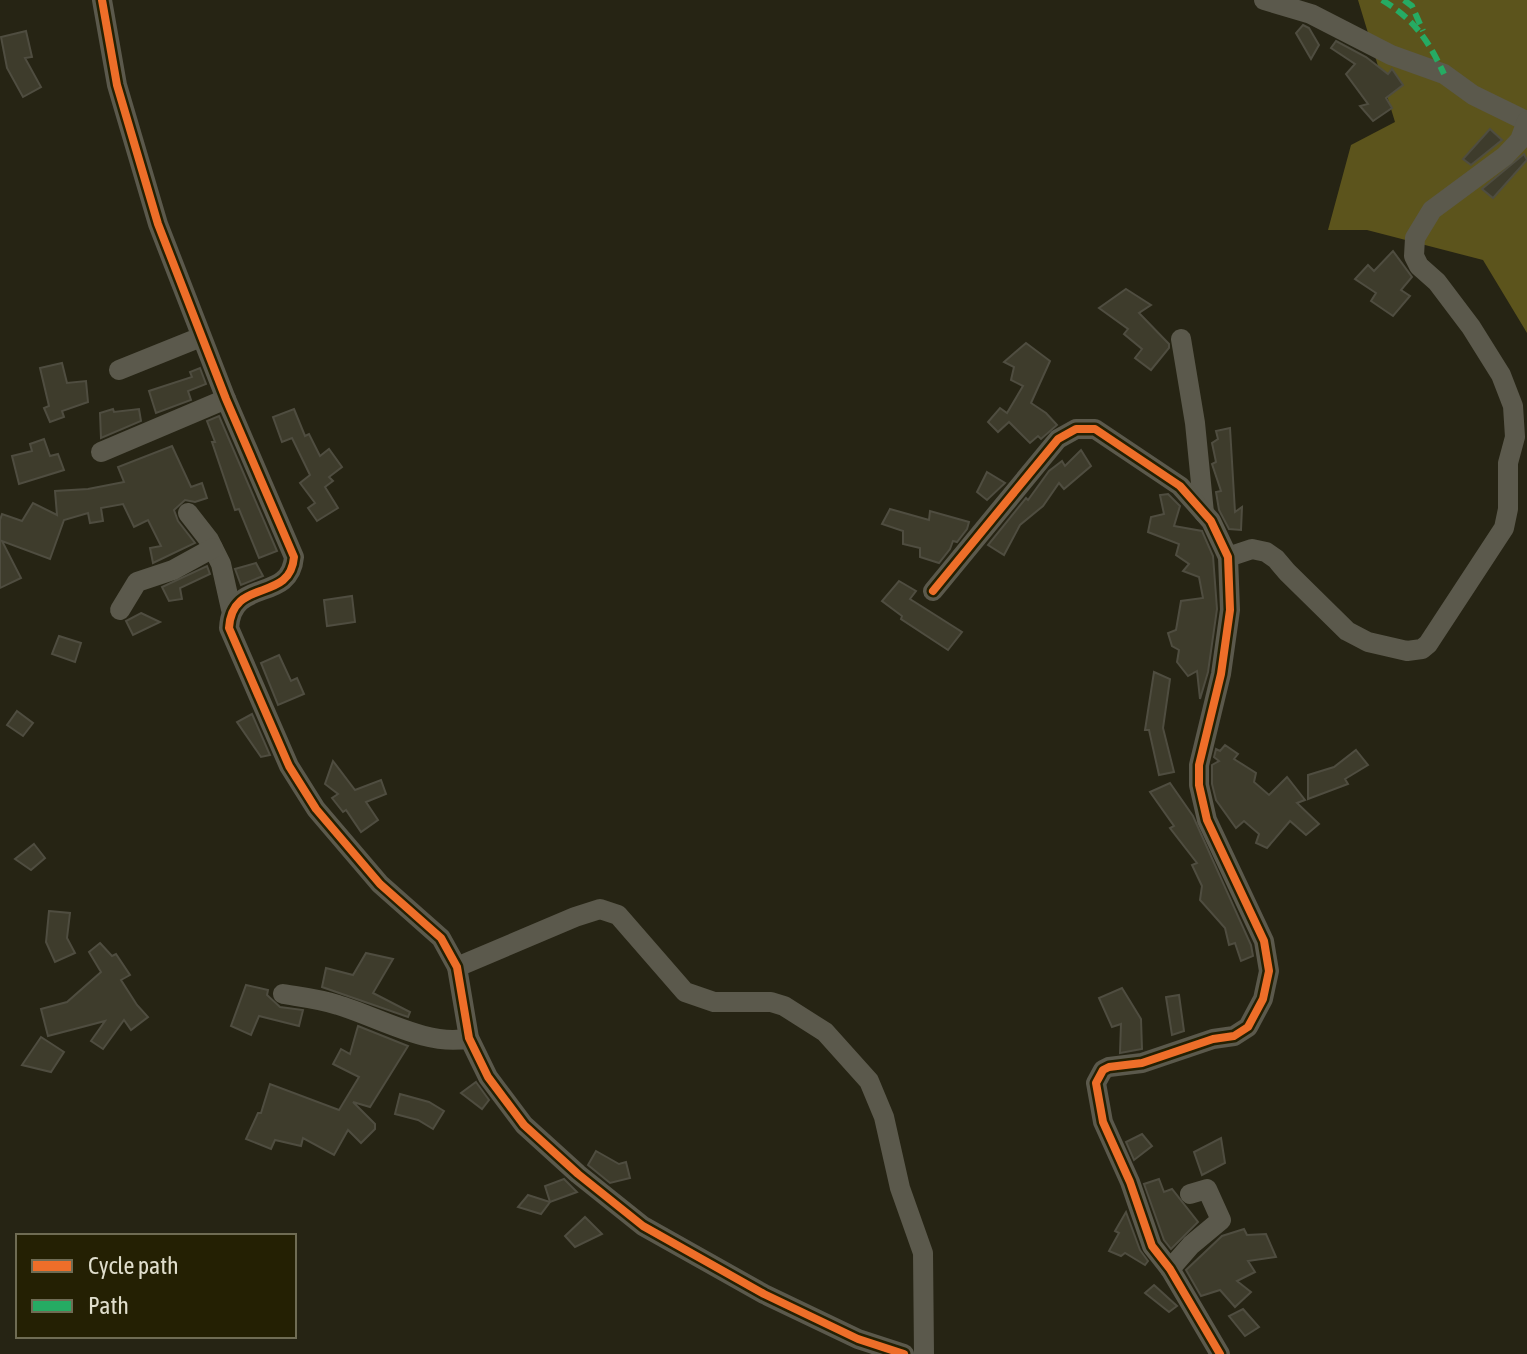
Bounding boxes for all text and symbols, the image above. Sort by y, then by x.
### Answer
legend [16,1234,296,1338]
text: Cycle path [88,1252,179,1279]
text: Path [88,1292,129,1319]

